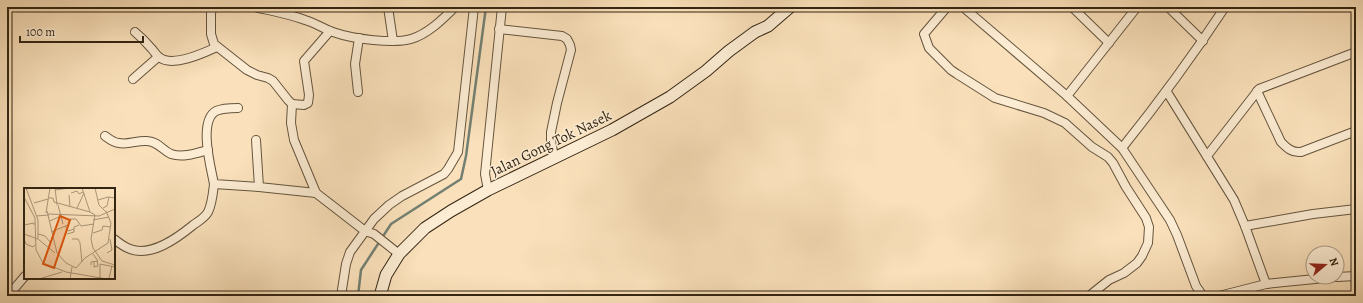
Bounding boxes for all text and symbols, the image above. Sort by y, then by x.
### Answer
scale bar [20,18,143,44]
text: 100 m [26,24,55,40]
street label: Jalan Gong Tok Nasek [487,105,615,181]
inset map [24,188,115,279]
north arrow [1305,245,1345,285]
text: N [1326,256,1342,268]

